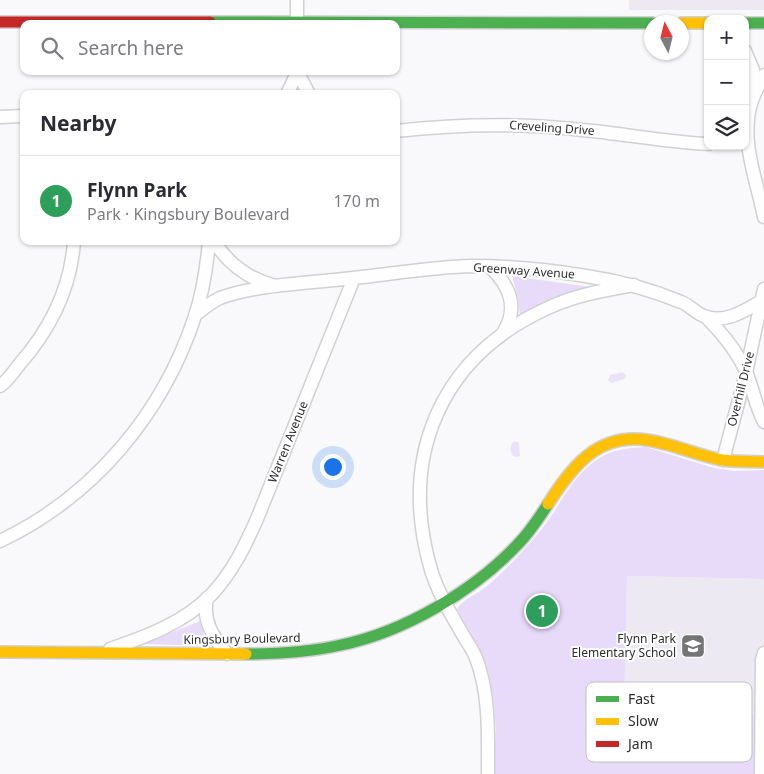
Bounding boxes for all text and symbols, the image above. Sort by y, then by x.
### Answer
north arrow [644,15,689,60]
map controls [704,15,749,150]
button: + [704,15,749,60]
search box [20,20,400,75]
icon: search [38,34,66,62]
text: Search here [78,35,184,61]
button: − [704,60,749,105]
button: layers [704,105,749,150]
text: Nearby [40,109,116,137]
street label: Creveling Drive [509,116,595,139]
text: Flynn Park [87,177,187,203]
text: 1 [51,190,61,212]
text: 170 m [333,190,380,212]
text: Park · Kingsbury Boulevard [87,203,290,225]
street label: Greenway Avenue [473,258,576,283]
street label: Overhill Drive [723,349,758,428]
street label: Warren Avenue [263,398,312,485]
your location [320,454,346,480]
pin: 1 [526,592,558,630]
street label: Kingsbury Boulevard [183,629,301,648]
place label: Flynn Park Elementary School [571,630,677,661]
school or university icon: Flynn Park Elementary School [680,633,706,659]
legend [586,682,752,762]
text: Fast [628,689,655,708]
text: Slow [628,711,659,730]
text: Jam [626,734,653,753]

